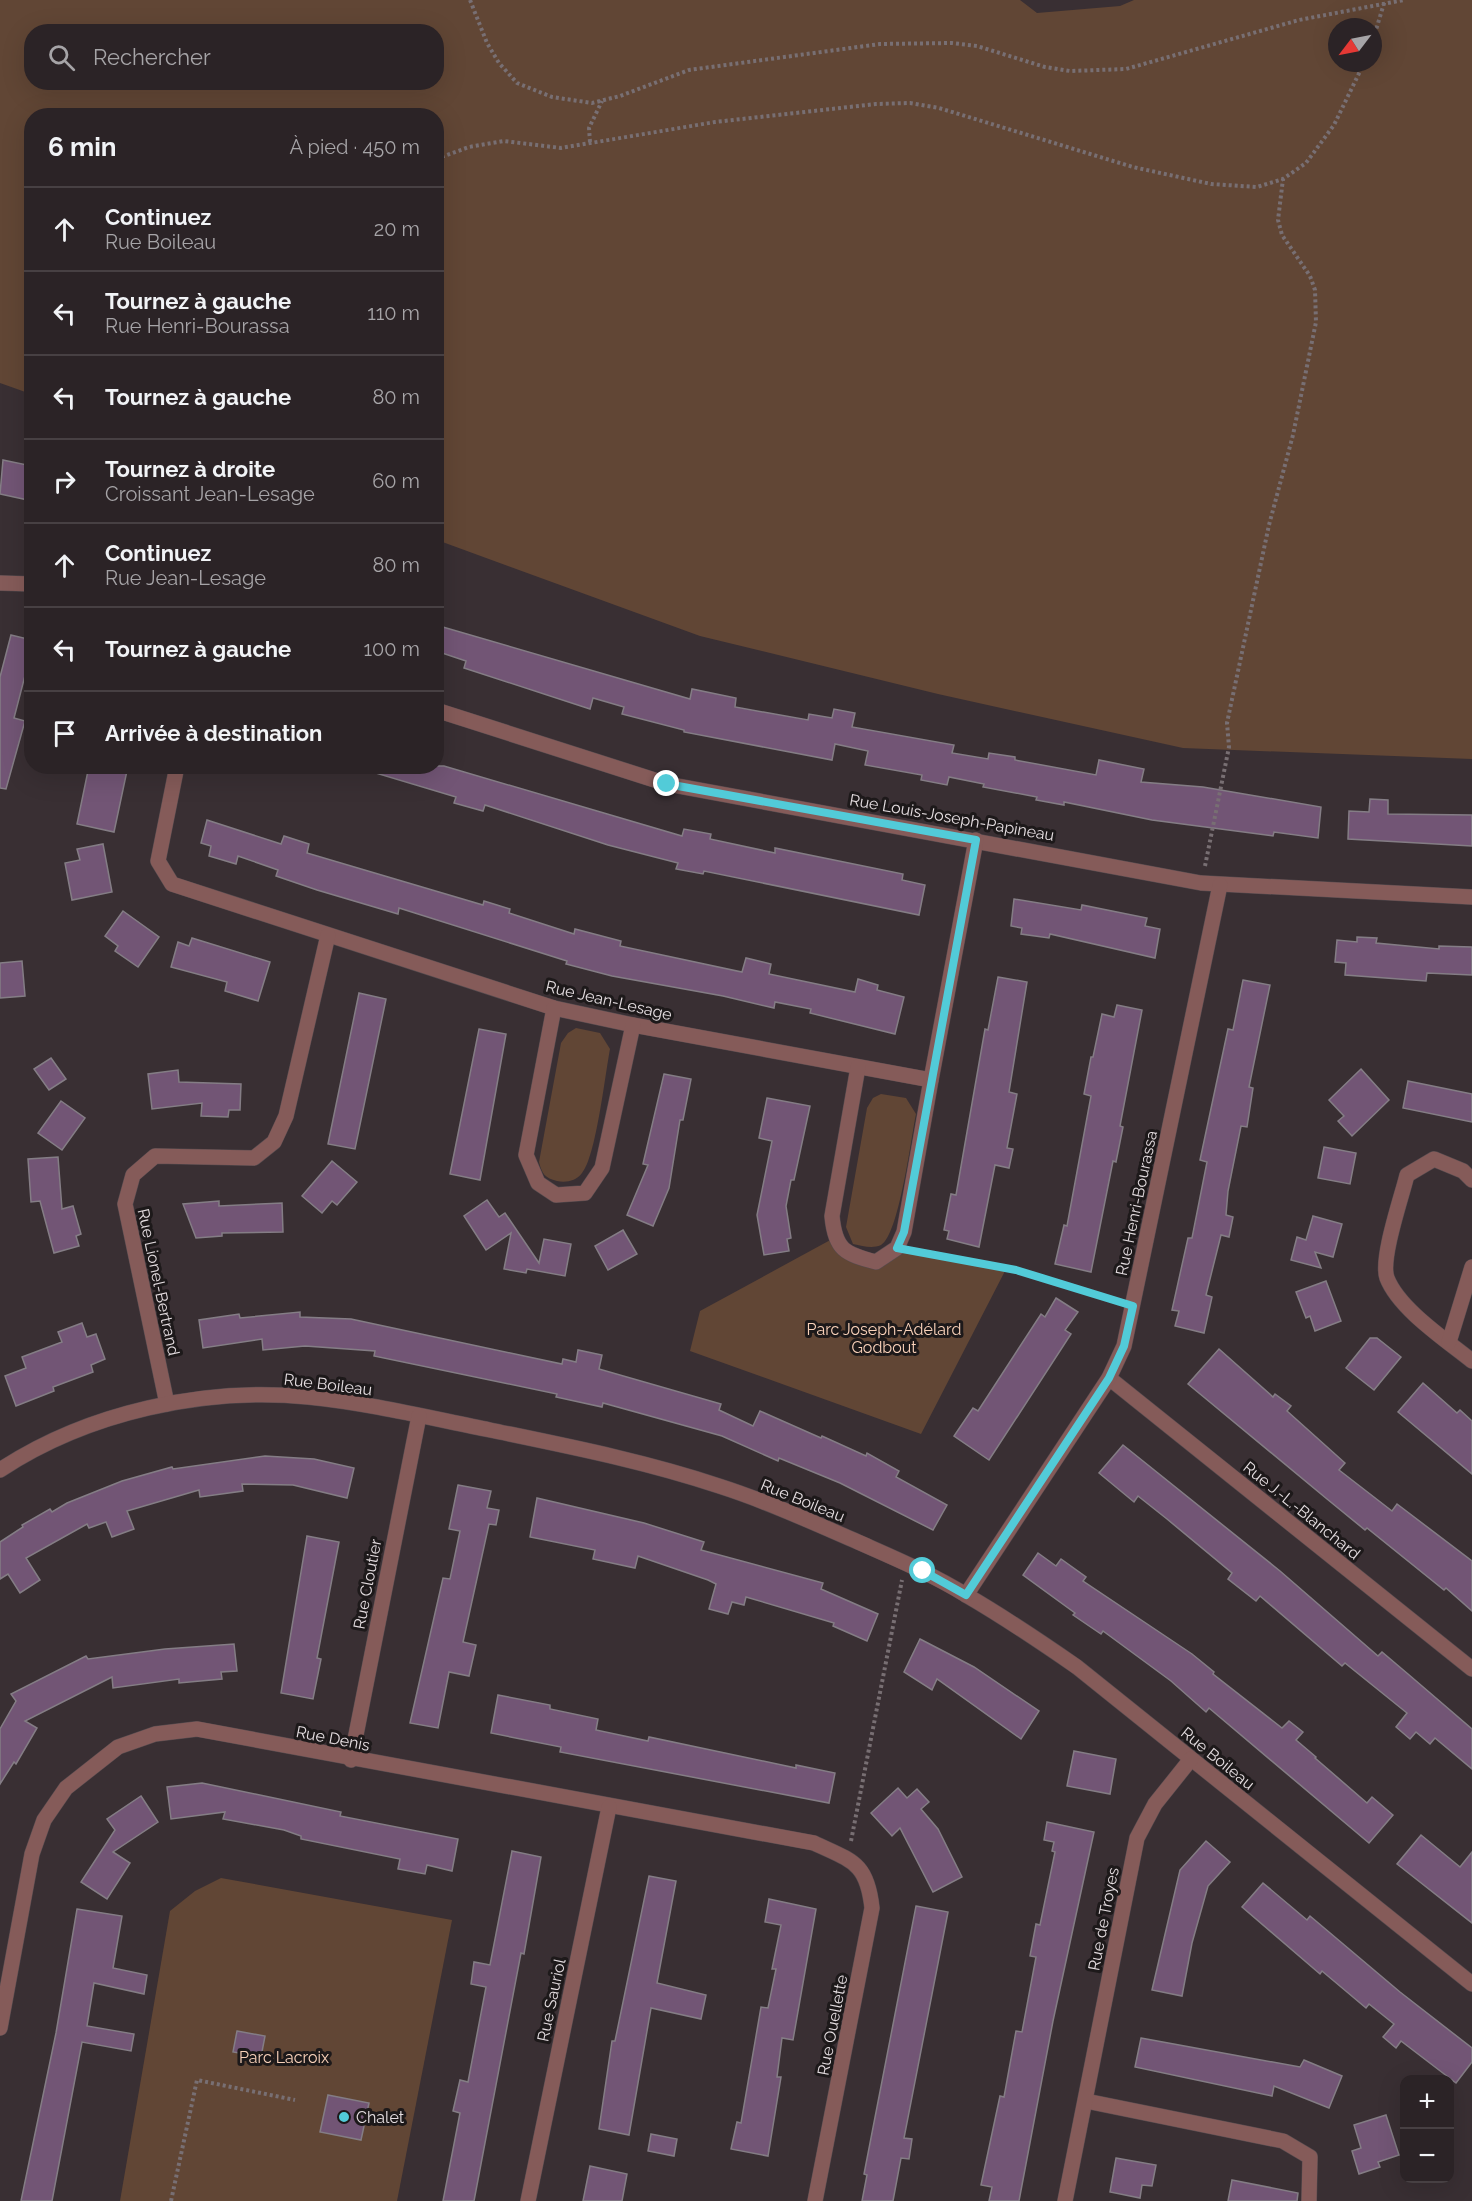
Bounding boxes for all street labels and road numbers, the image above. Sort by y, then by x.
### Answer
street label: Rue Louis-Joseph-Papineau [848,790,1056,845]
street label: Rue Jean-Lesage [544,977,674,1024]
street label: Rue Henri-Bourassa [1112,1129,1161,1277]
street label: Rue Lionel-Bertrand [134,1207,183,1357]
street label: Rue Boileau [283,1370,373,1399]
street label: Rue J.-L.-Blanchard [1240,1458,1364,1563]
street label: Rue Boileau [758,1475,848,1526]
street label: Rue Cloutier [349,1537,386,1631]
street label: Rue Denis [294,1722,372,1755]
street label: Rue Boileau [1177,1723,1258,1794]
street label: Rue de Troyes [1084,1866,1123,1972]
street label: Rue Sauriol [533,1956,570,2043]
street label: Rue Ouellette [813,1973,852,2077]

